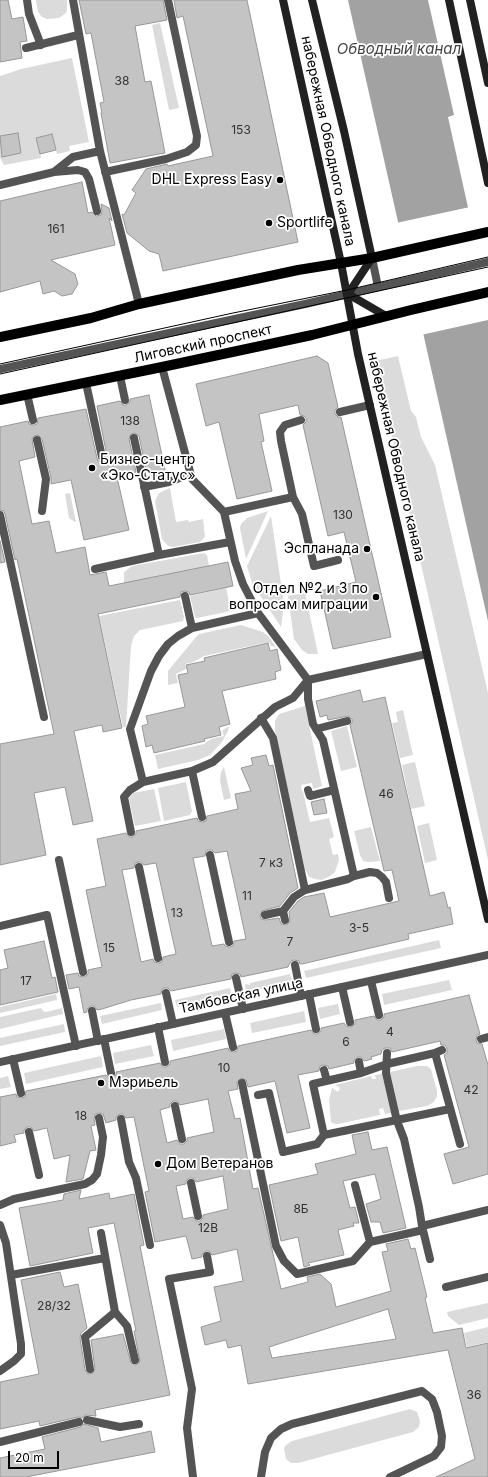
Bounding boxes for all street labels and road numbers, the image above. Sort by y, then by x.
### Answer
street label: набережная Обводного канала [297,34,359,248]
street label: Лиговский проспект [132,321,274,367]
street label: набережная Обводного канала [364,351,428,563]
street label: Тамбовская улица [178,975,304,1017]

